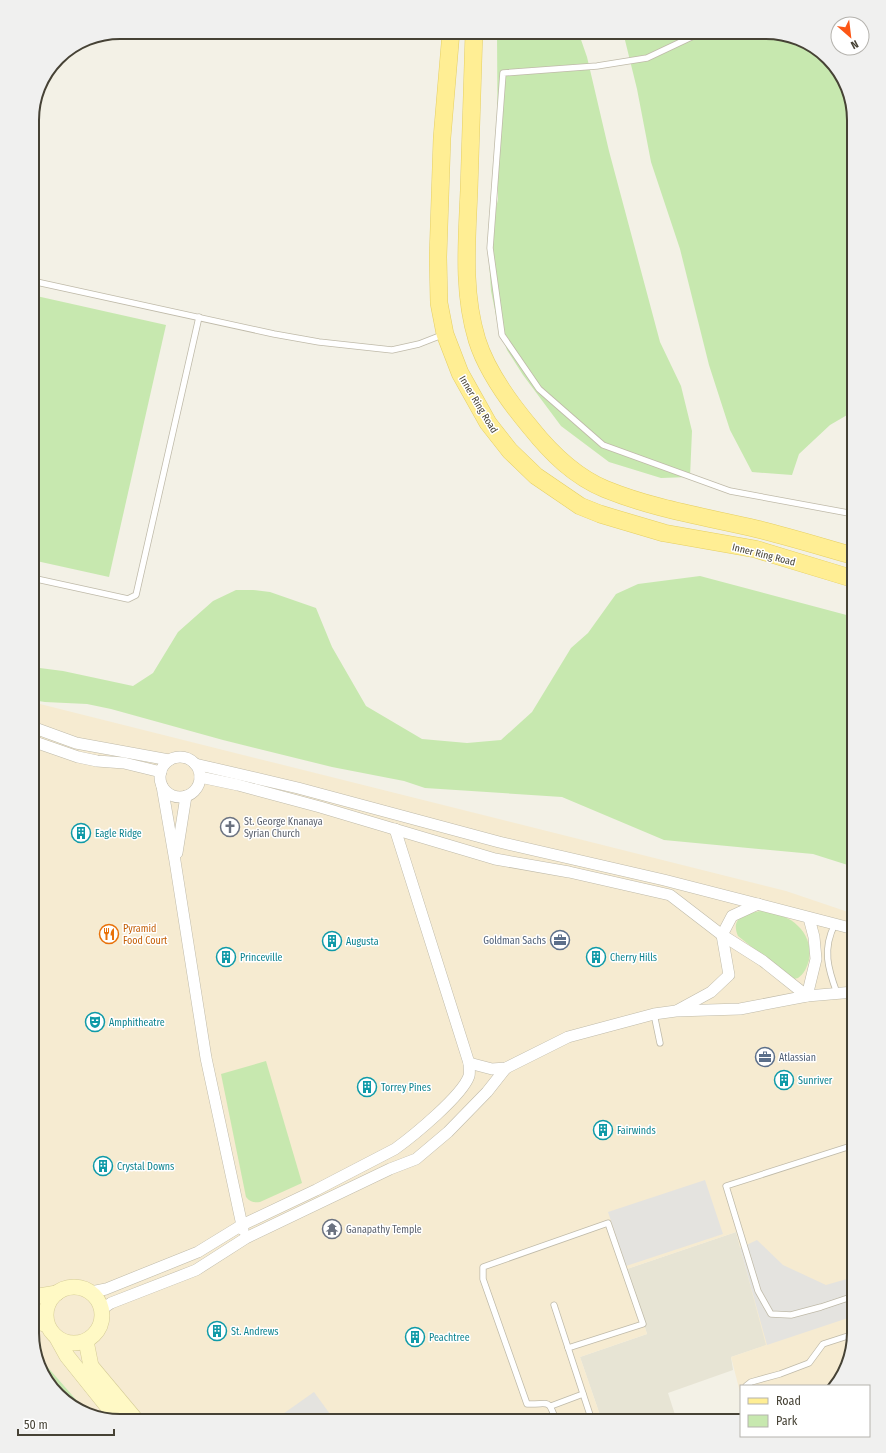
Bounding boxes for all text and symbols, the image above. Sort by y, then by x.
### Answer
north arrow [830,16,870,56]
text: N [848,37,860,52]
street label: Inner Ring Road [456,374,500,435]
street label: Inner Ring Road [731,541,797,569]
church icon: St. George Knanaya Syrian Church [219,816,241,838]
place label: St. George Knanaya Syrian Church [244,816,323,840]
building icon: Eagle Ridge [70,822,92,844]
place label: Eagle Ridge [95,828,142,840]
restaurant icon: Pyramid Food Court [98,923,120,945]
place label: Pyramid Food Court [123,923,168,947]
office icon: Goldman Sachs [549,929,571,951]
building icon: Augusta [321,930,343,952]
place label: Goldman Sachs [483,935,546,947]
place label: Augusta [346,936,379,948]
building icon: Princeville [215,946,237,968]
building icon: Cherry Hills [585,946,607,968]
place label: Princeville [240,952,283,964]
place label: Cherry Hills [610,952,657,964]
theatre icon: Amphitheatre [84,1011,106,1033]
place label: Amphitheatre [109,1017,165,1029]
office icon: Atlassian [754,1046,776,1068]
place label: Atlassian [779,1052,816,1064]
building icon: Sunriver [773,1069,795,1091]
place label: Sunriver [798,1075,833,1087]
building icon: Torrey Pines [356,1076,378,1098]
place label: Torrey Pines [381,1082,431,1094]
building icon: Fairwinds [592,1119,614,1141]
place label: Fairwinds [617,1125,656,1137]
building icon: Crystal Downs [92,1155,114,1177]
place label: Crystal Downs [117,1161,174,1173]
temple icon: Ganapathy Temple [321,1218,343,1240]
place label: Ganapathy Temple [346,1224,422,1236]
building icon: St. Andrews [206,1320,228,1342]
place label: St. Andrews [231,1326,279,1338]
building icon: Peachtree [404,1326,426,1348]
place label: Peachtree [429,1332,470,1344]
legend [740,1385,870,1437]
text: Road [776,1394,801,1408]
scale bar [18,1411,114,1437]
text: Park [776,1414,798,1428]
text: 50 m [24,1418,48,1432]

